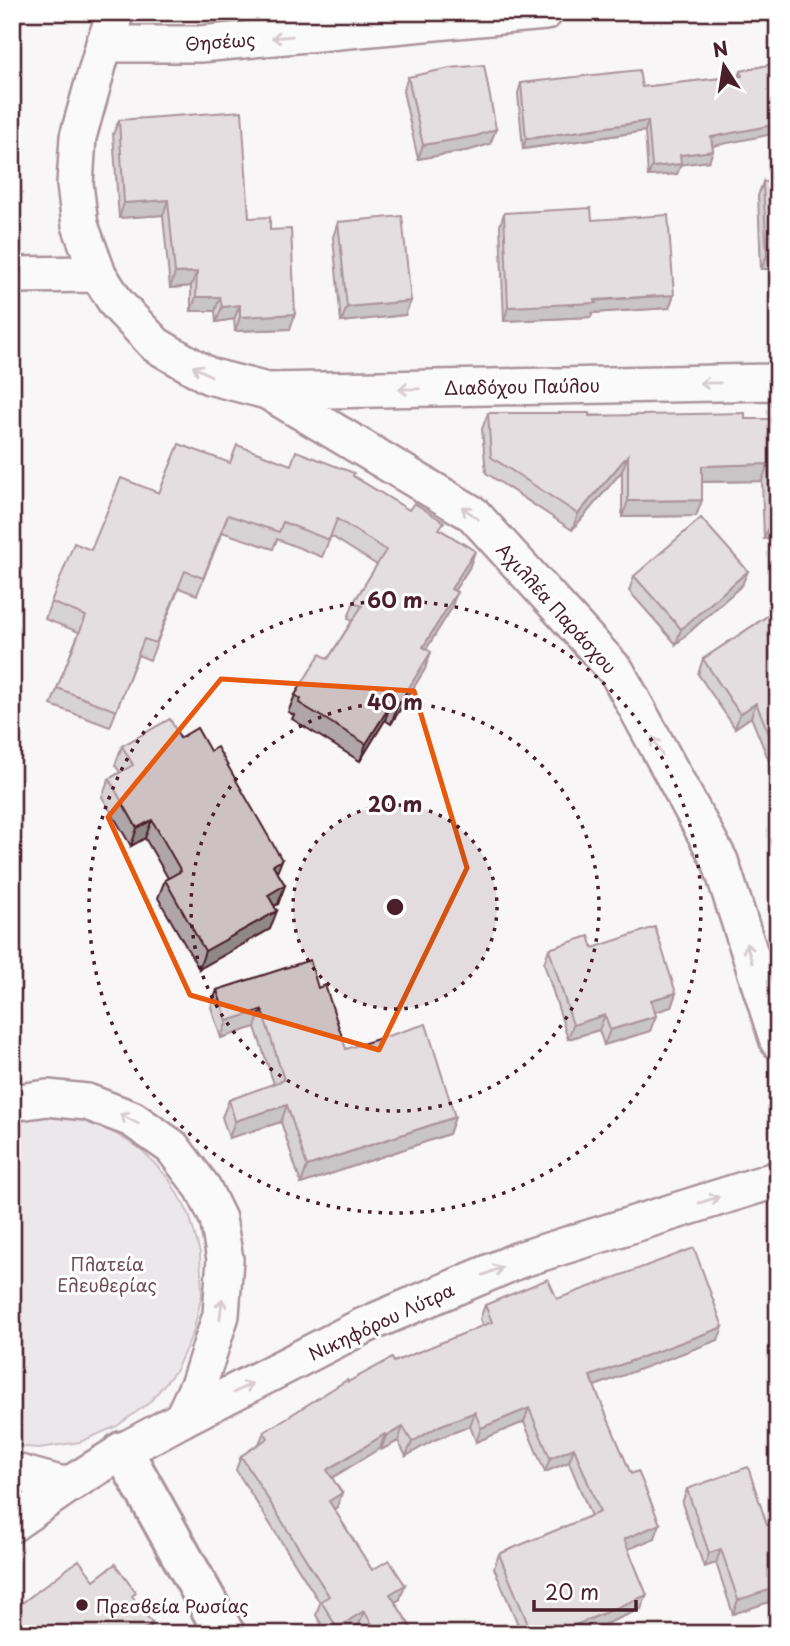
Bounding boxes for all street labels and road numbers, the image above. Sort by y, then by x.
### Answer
street label: Θησέως [184,25,256,57]
street label: Διαδόχου Παύλου [444,371,600,401]
street label: Αχιλλέα Παράσχου [491,537,623,679]
street label: Νικηφόρου Λύτρα [304,1275,458,1367]

